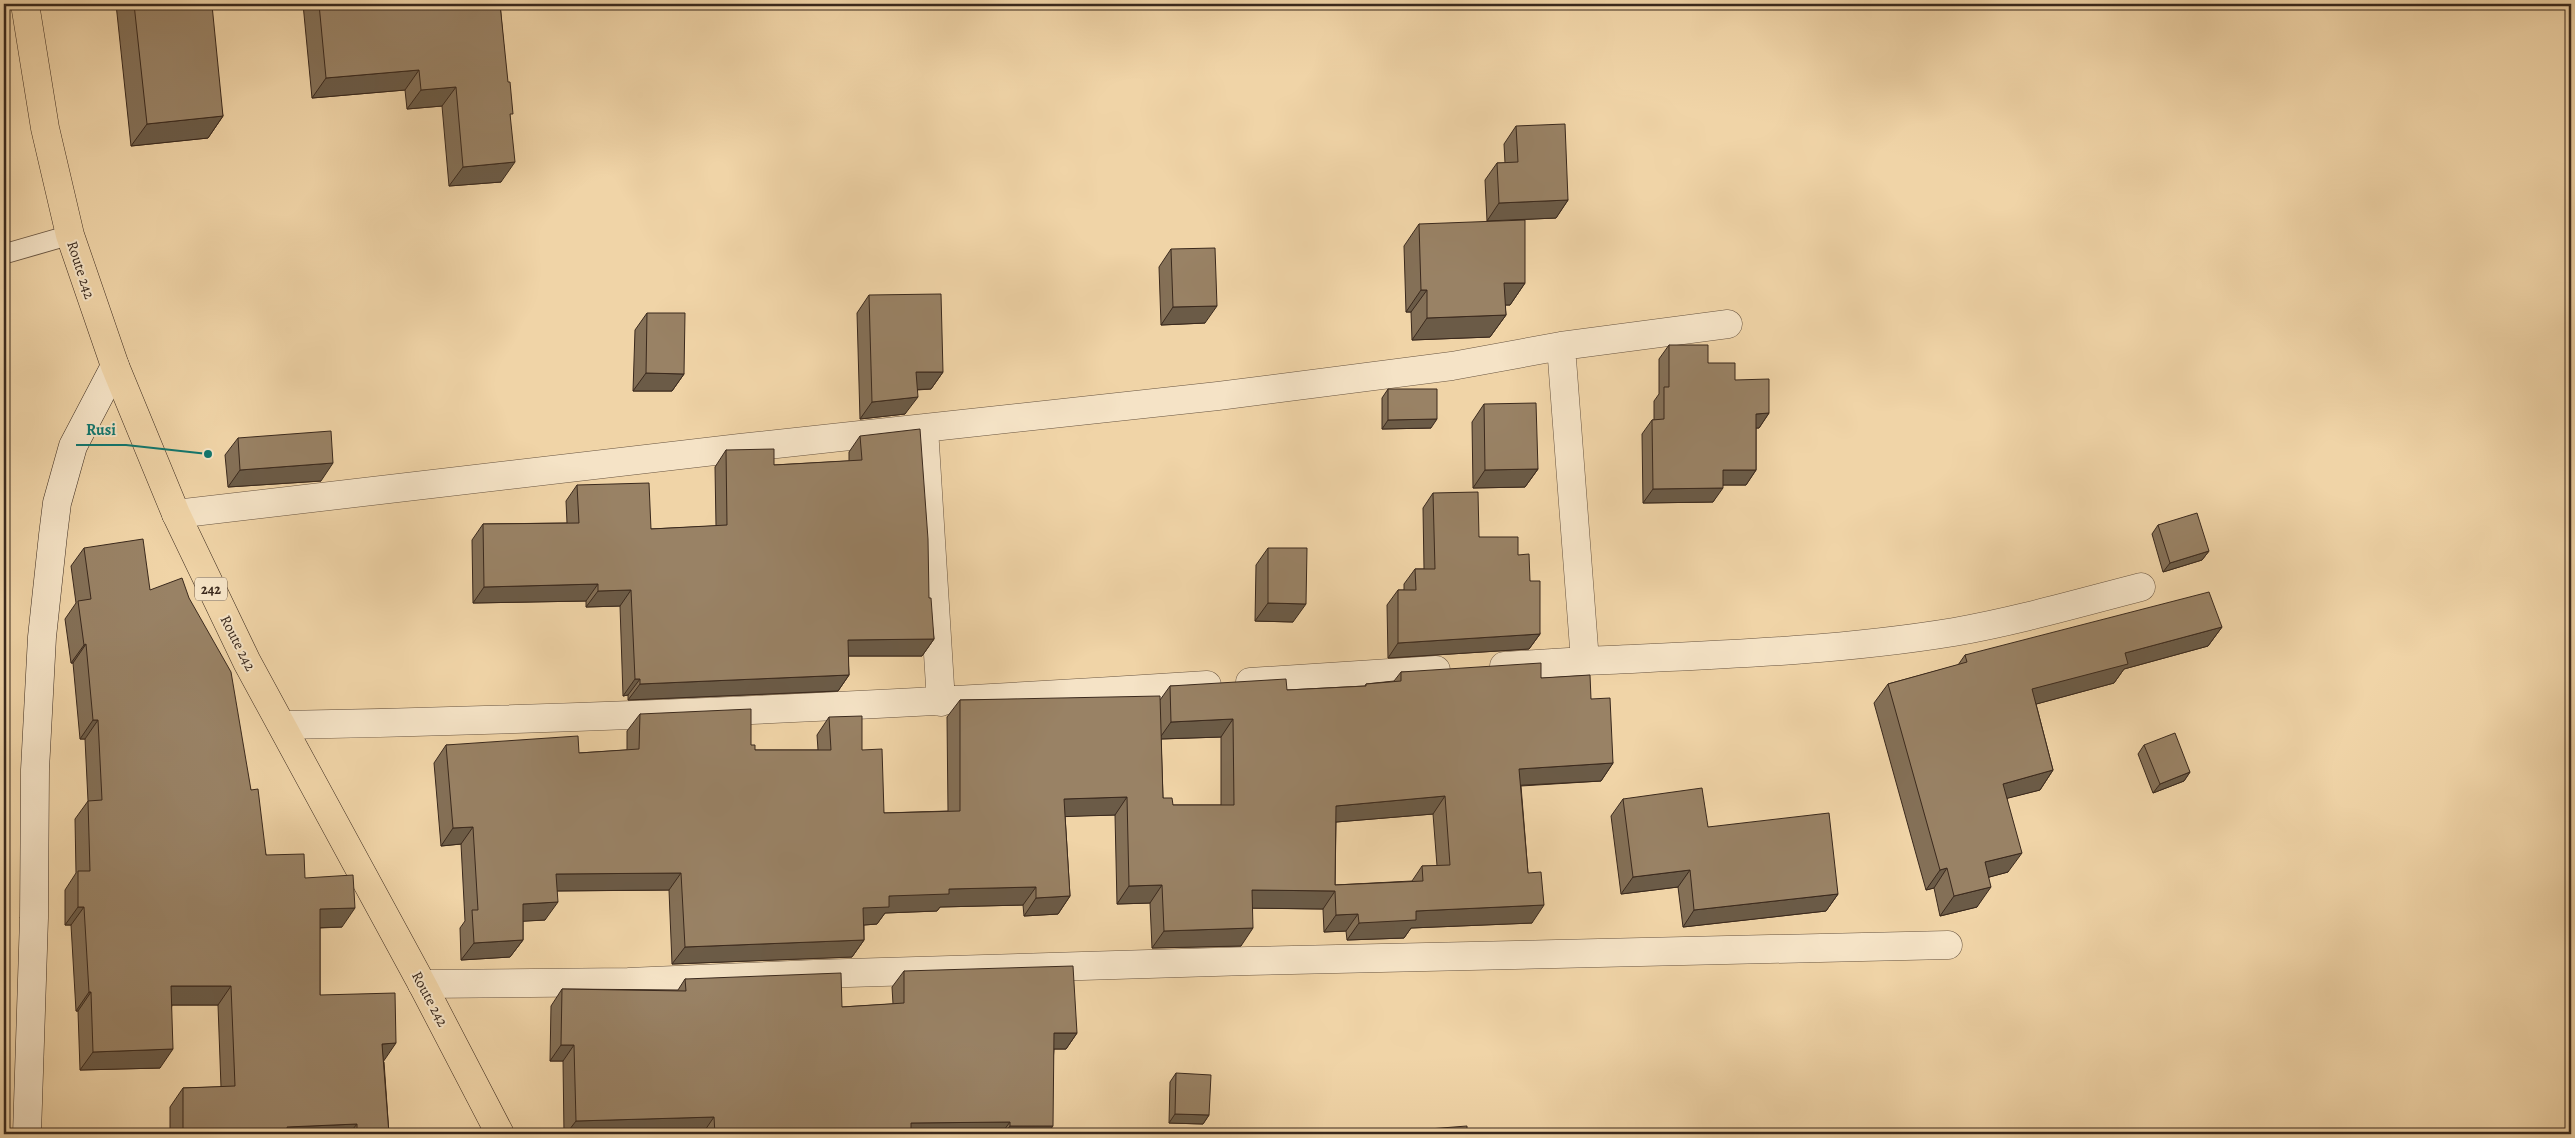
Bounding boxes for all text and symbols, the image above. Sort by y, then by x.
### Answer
street label: Route 242 [62,238,100,302]
callout: Rusi [76,414,126,445]
text: Rusi [86,419,116,441]
road number: 242 [195,578,227,600]
street label: Route 242 [215,612,261,674]
street label: Route 242 [407,968,453,1030]

